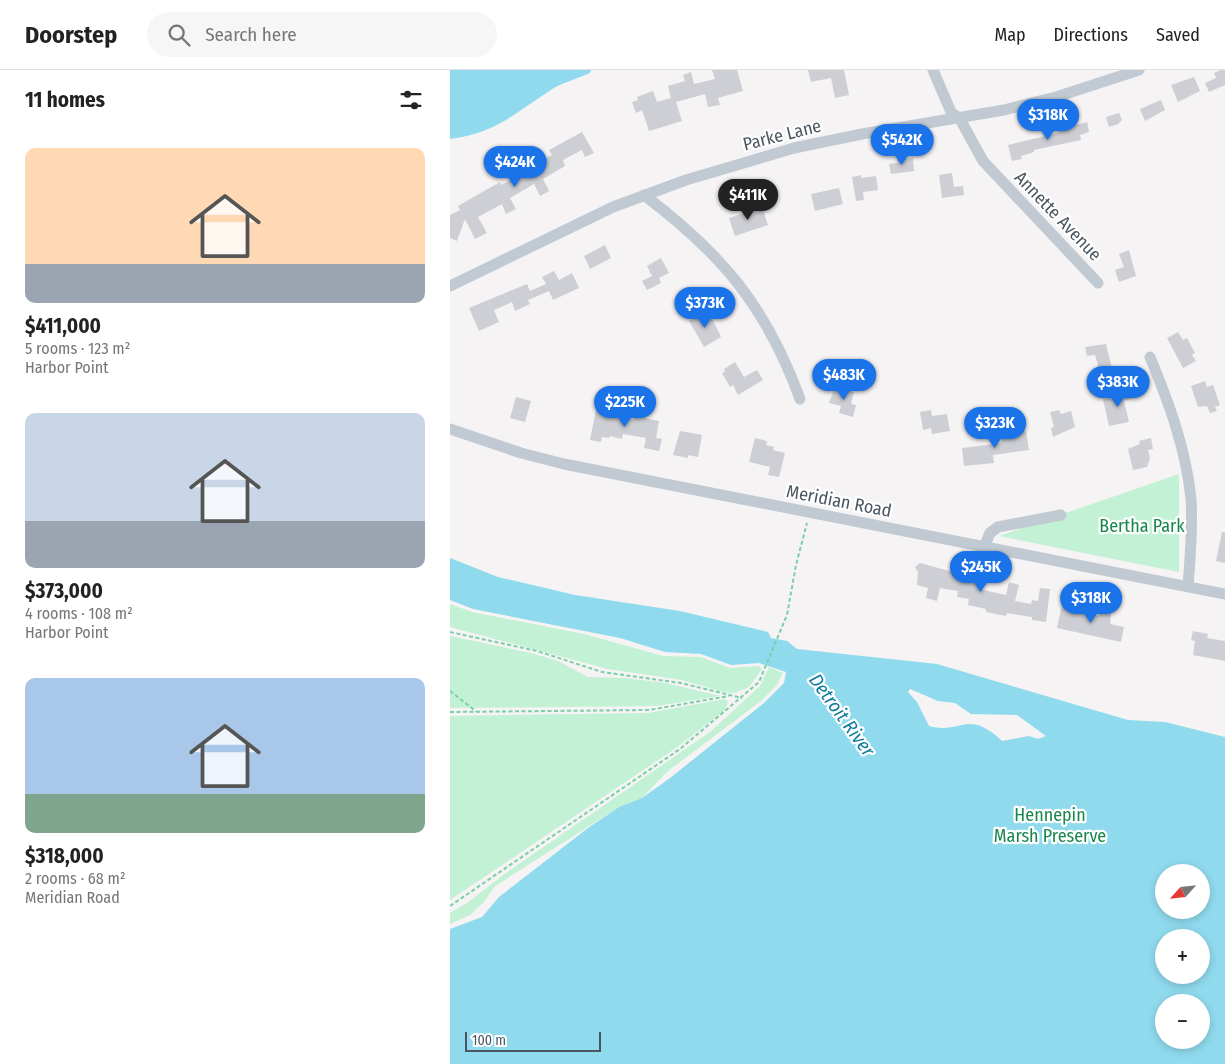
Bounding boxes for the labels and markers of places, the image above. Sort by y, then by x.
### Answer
pin: $318K [1013,98,1083,141]
pin: $542K [867,124,937,166]
pin: $424K [480,146,550,188]
pin: $411K [713,178,783,221]
pin: $373K [670,286,740,329]
pin: $483K [809,358,879,401]
pin: $383K [1083,366,1153,408]
pin: $225K [590,386,660,428]
pin: $323K [960,406,1030,449]
pin: $245K [946,550,1016,593]
pin: $318K [1056,582,1126,624]

